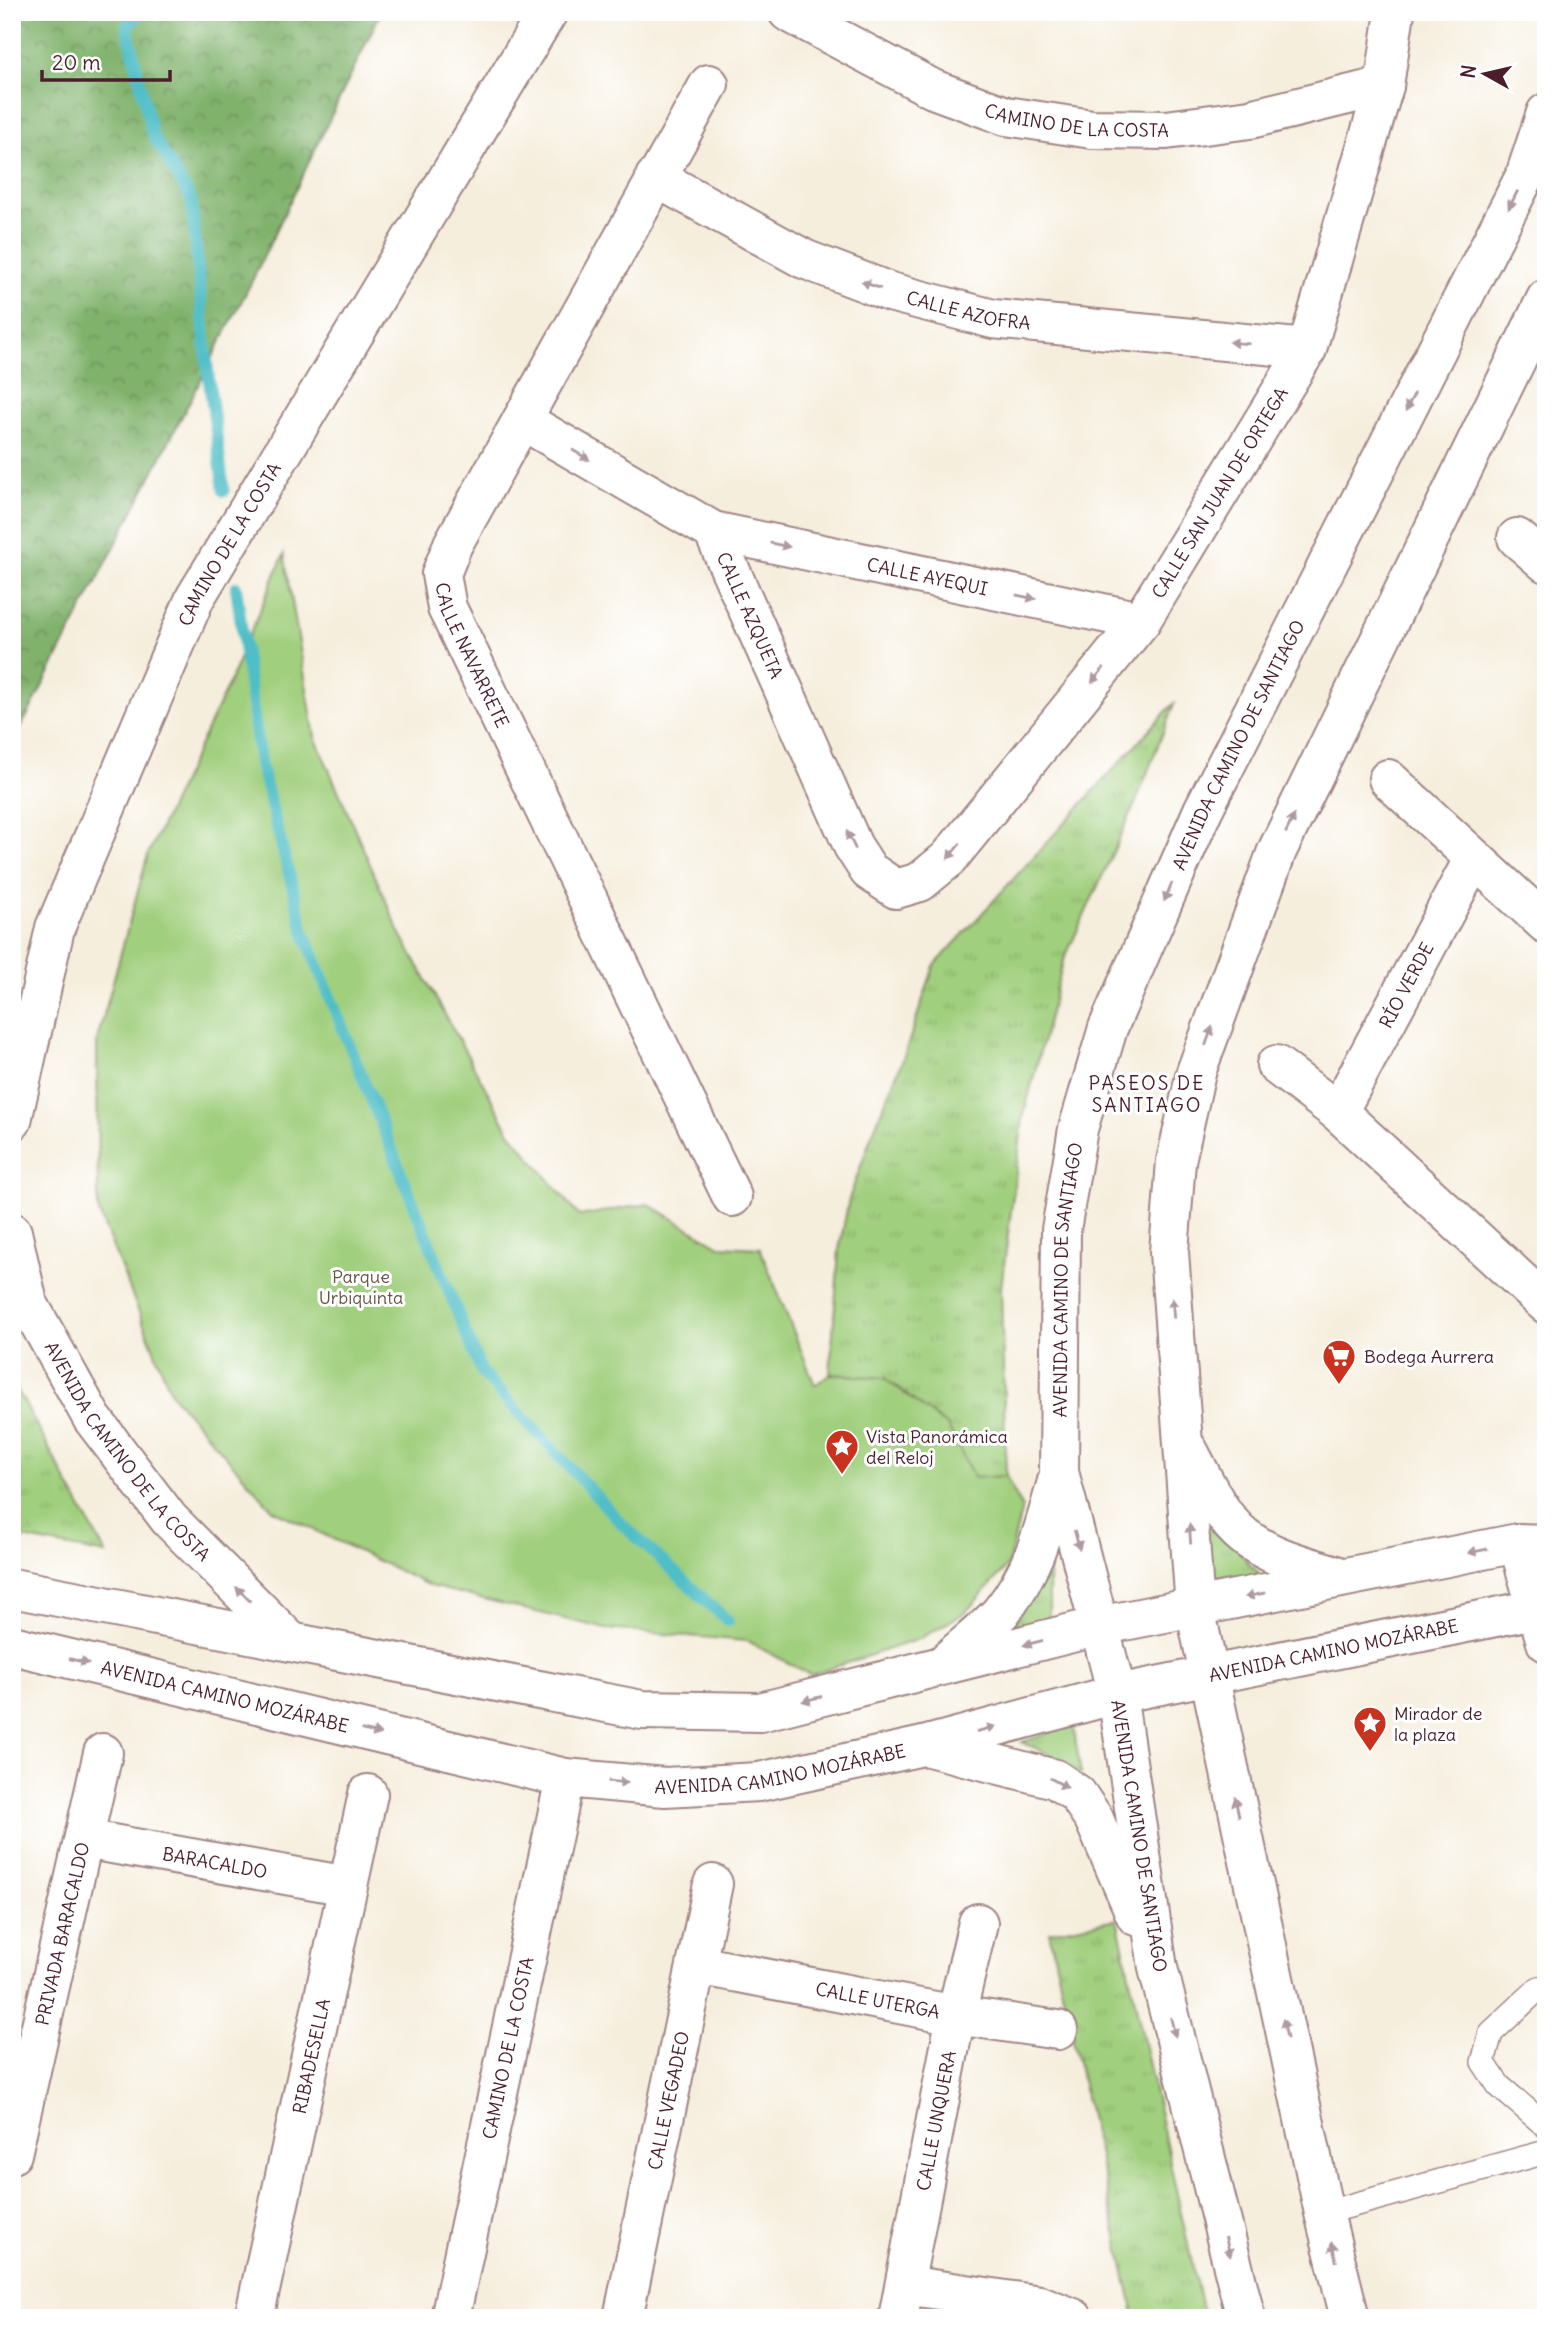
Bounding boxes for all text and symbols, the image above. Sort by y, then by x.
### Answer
scale bar [42,38,170,82]
north arrow [1450,38,1520,108]
text: 20 m [52,49,101,76]
text: N [1455,63,1481,80]
street label: CAMINO DE LA COSTA [982,98,1169,142]
one-way arrow [1507,190,1519,210]
one-way arrow [860,279,881,290]
street label: CALLE AZOFRA [904,285,1032,334]
one-way arrow [1228,337,1250,348]
street label: CALLE SAN JUAN DE ORTEGA [1146,383,1293,602]
one-way arrow [1404,393,1416,413]
one-way arrow [571,448,590,461]
street label: CAMINO DE LA COSTA [173,458,286,629]
one-way arrow [769,540,791,551]
street label: CALLE AZQUETA [712,548,789,682]
street label: CALLE AYEQUI [865,552,990,600]
street label: CALLE NAVARRETE [431,581,515,731]
one-way arrow [1015,592,1037,603]
street label: AVENIDA CAMINO DE SANTIAGO [1167,616,1309,873]
one-way arrow [1090,665,1105,683]
one-way arrow [1284,814,1296,834]
one-way arrow [845,830,857,850]
one-way arrow [946,842,962,860]
one-way arrow [1162,881,1173,902]
street label: RÍO VERDE [1374,938,1438,1032]
one-way arrow [1204,1025,1215,1046]
district label: PASEOS DE SANTIAGO [1089,1071,1205,1117]
street label: AVENIDA CAMINO DE SANTIAGO [1048,1141,1087,1417]
park label: Parque Urbiquinta [319,1265,403,1309]
one-way arrow [1167,1296,1178,1318]
street label: AVENIDA CAMINO DE LA COSTA [40,1337,215,1566]
supermarket icon: Bodega Aurrera [1320,1337,1358,1386]
place label: Bodega Aurrera [1364,1345,1494,1368]
place label: Vista Panorámica del Reloj [866,1425,1008,1469]
place icon: Vista Panorámica del Reloj [823,1427,861,1476]
one-way arrow [1184,1523,1195,1545]
one-way arrow [1072,1529,1083,1551]
one-way arrow [1467,1545,1489,1556]
one-way arrow [235,1586,251,1602]
one-way arrow [1244,1590,1266,1601]
street label: AVENIDA CAMINO MOZÁRABE [1207,1613,1460,1687]
one-way arrow [1022,1638,1044,1649]
street label: AVENIDA CAMINO MOZÁRABE [99,1655,351,1737]
one-way arrow [68,1656,90,1667]
one-way arrow [801,1694,823,1705]
street label: AVENIDA CAMINO DE SANTIAGO [1106,1698,1172,1974]
place label: Mirador de la plaza [1394,1702,1482,1746]
place icon: Mirador de la plaza [1351,1704,1389,1753]
one-way arrow [975,1723,997,1734]
one-way arrow [360,1726,382,1737]
street label: AVENIDA CAMINO MOZÁRABE [654,1739,908,1799]
one-way arrow [607,1777,629,1788]
one-way arrow [1049,1778,1069,1789]
one-way arrow [1232,1796,1243,1818]
street label: PRIVADA BARACALDO [30,1840,94,2028]
street label: BARACALDO [161,1842,269,1883]
street label: CAMINO DE LA COSTA [477,1955,538,2141]
street label: CALLE UTERGA [814,1977,942,2023]
street label: RIBADESELLA [287,1996,335,2116]
one-way arrow [1168,2016,1179,2038]
one-way arrow [1279,2018,1290,2040]
street label: CALLE VEGADEO [642,2029,694,2172]
street label: CALLE UNQUERA [911,2049,960,2193]
one-way arrow [1223,2236,1234,2258]
one-way arrow [1328,2240,1339,2262]

